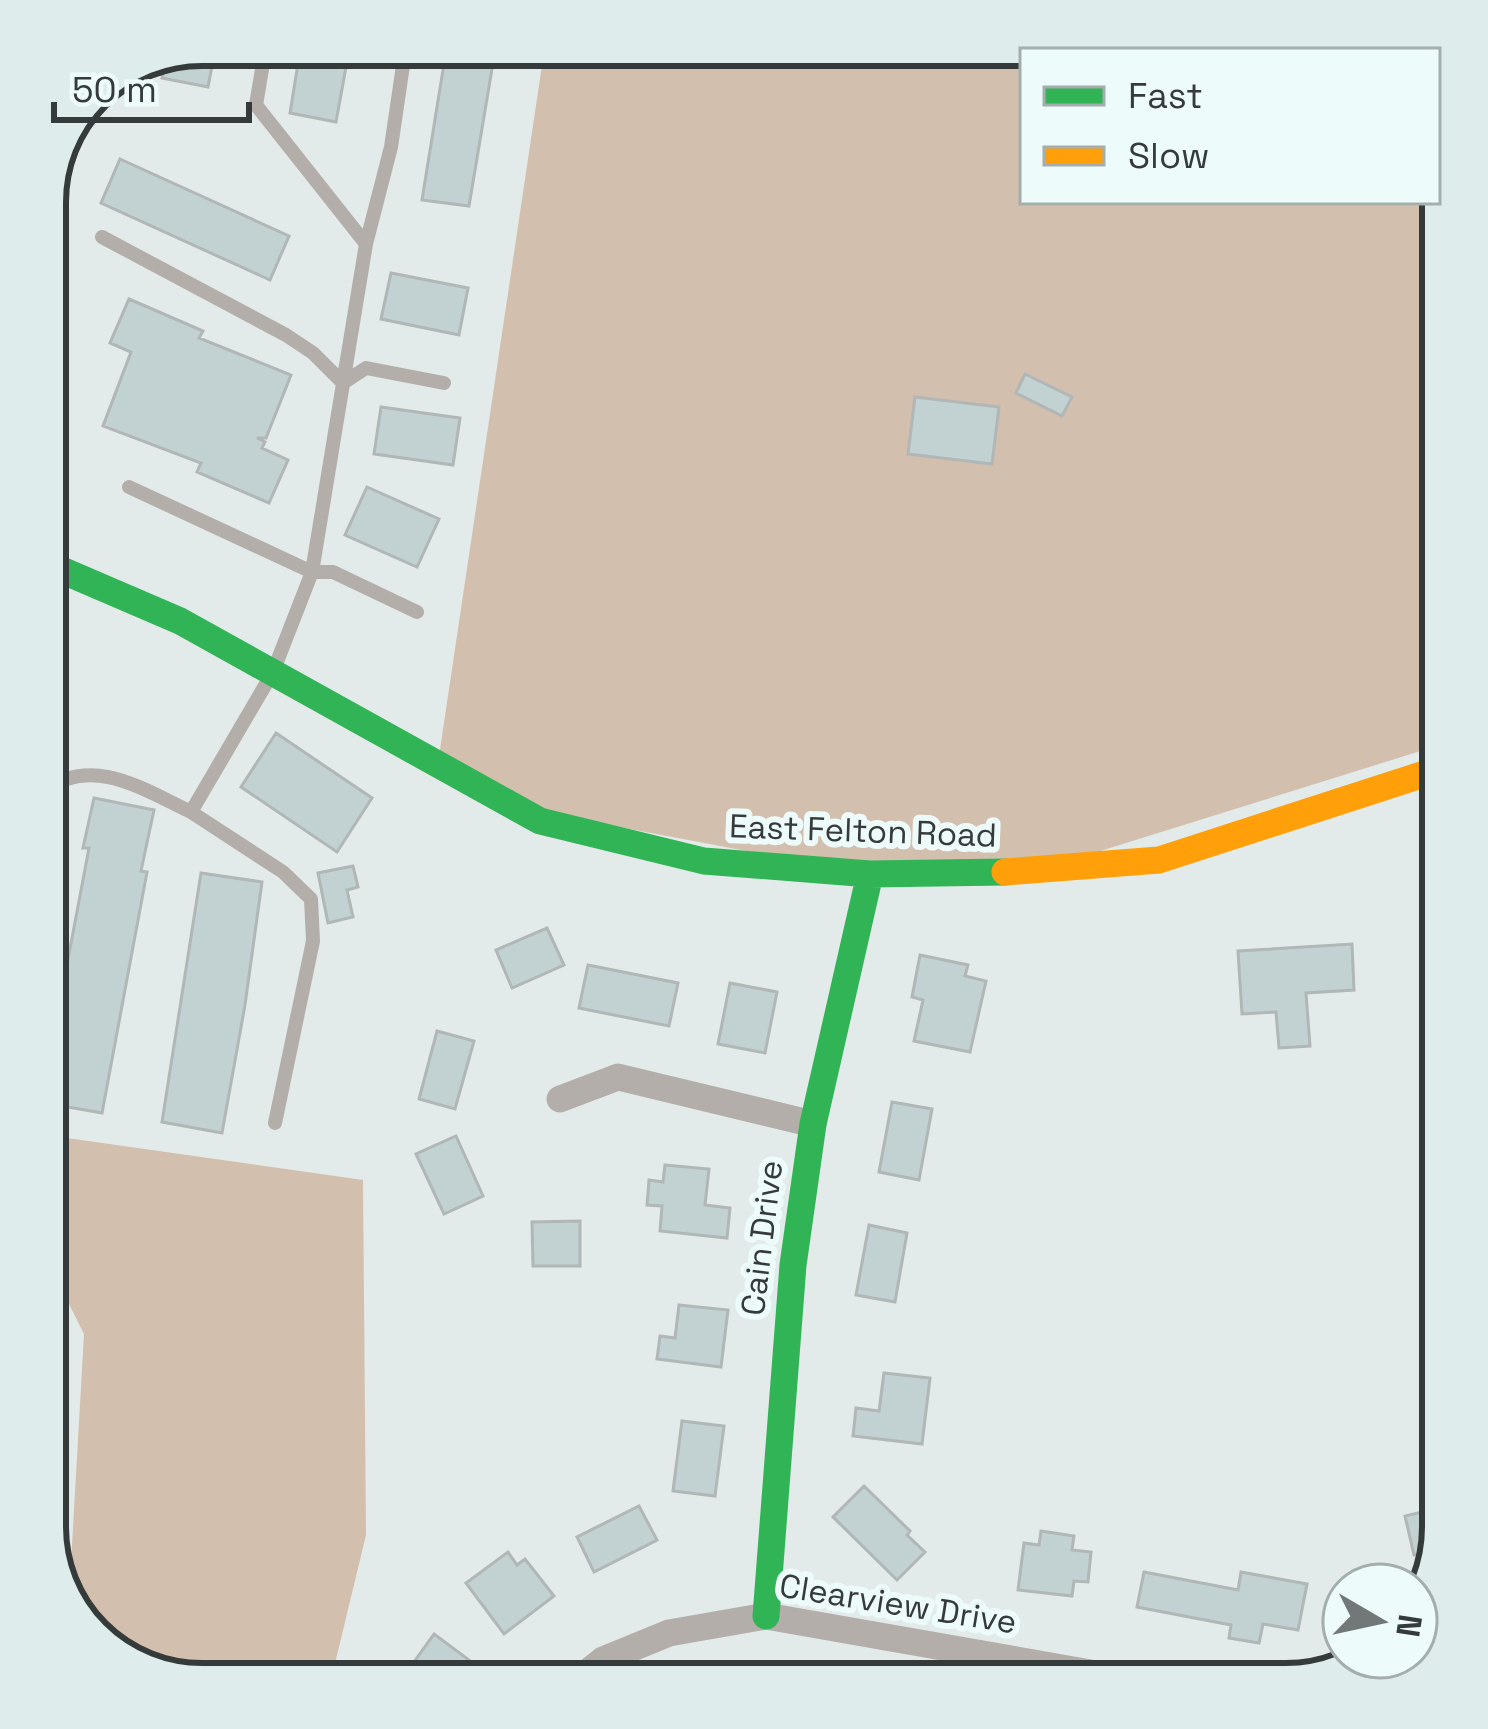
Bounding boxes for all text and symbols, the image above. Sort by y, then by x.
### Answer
scale bar [54,48,249,122]
legend [1020,48,1440,204]
text: 50 m [72,67,157,113]
text: Fast [1128,73,1203,119]
text: Slow [1128,133,1210,179]
street label: East Felton Road [728,805,998,857]
street label: Cain Drive [732,1158,792,1318]
north arrow [1320,1561,1440,1681]
street label: Clearview Drive [777,1565,1019,1643]
text: N [1386,1611,1431,1640]

